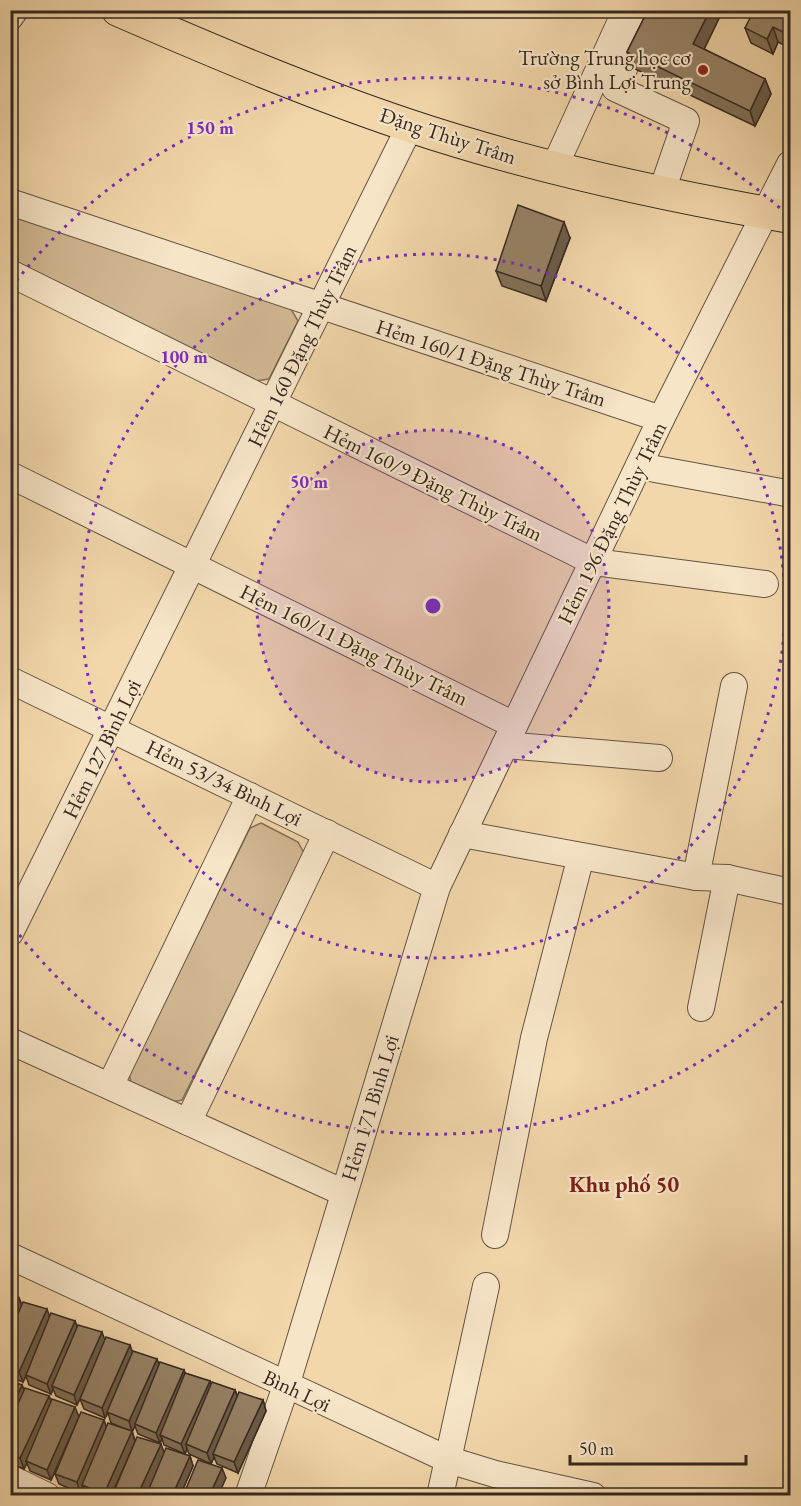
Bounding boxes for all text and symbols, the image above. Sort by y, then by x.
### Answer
place label: Trường Trung học cơ sở Bình Lợi Trung [518,44,692,95]
marker: Trường Trung học cơ sở Bình Lợi Trung [696,63,710,77]
street label: Đặng Thùy Trâm [377,101,520,170]
text: 150 m [186,116,234,139]
street label: Hẻm 160 Đặng Thùy Trâm [241,240,362,451]
street label: Hẻm 160/1 Đặng Thùy Trâm [373,313,610,412]
text: 100 m [160,345,208,368]
street label: Hẻm 196 Đặng Thùy Trâm [551,417,672,628]
street label: Hẻm 160/9 Đặng Thùy Trâm [319,418,547,547]
text: 50 m [290,470,328,493]
street label: Hẻm 160/11 Đặng Thùy Trâm [236,578,473,712]
centre of rings [423,596,443,616]
street label: Hẻm 127 Bình Lợi [56,675,147,823]
street label: Hẻm 53/34 Bình Lợi [142,733,307,832]
street label: Hẻm 171 Bình Lợi [334,1031,405,1184]
district label: Khu phố 50 [569,1170,679,1199]
street label: Bình Lợi [259,1363,335,1418]
scale bar [570,1428,746,1466]
text: 50 m [579,1437,614,1460]

